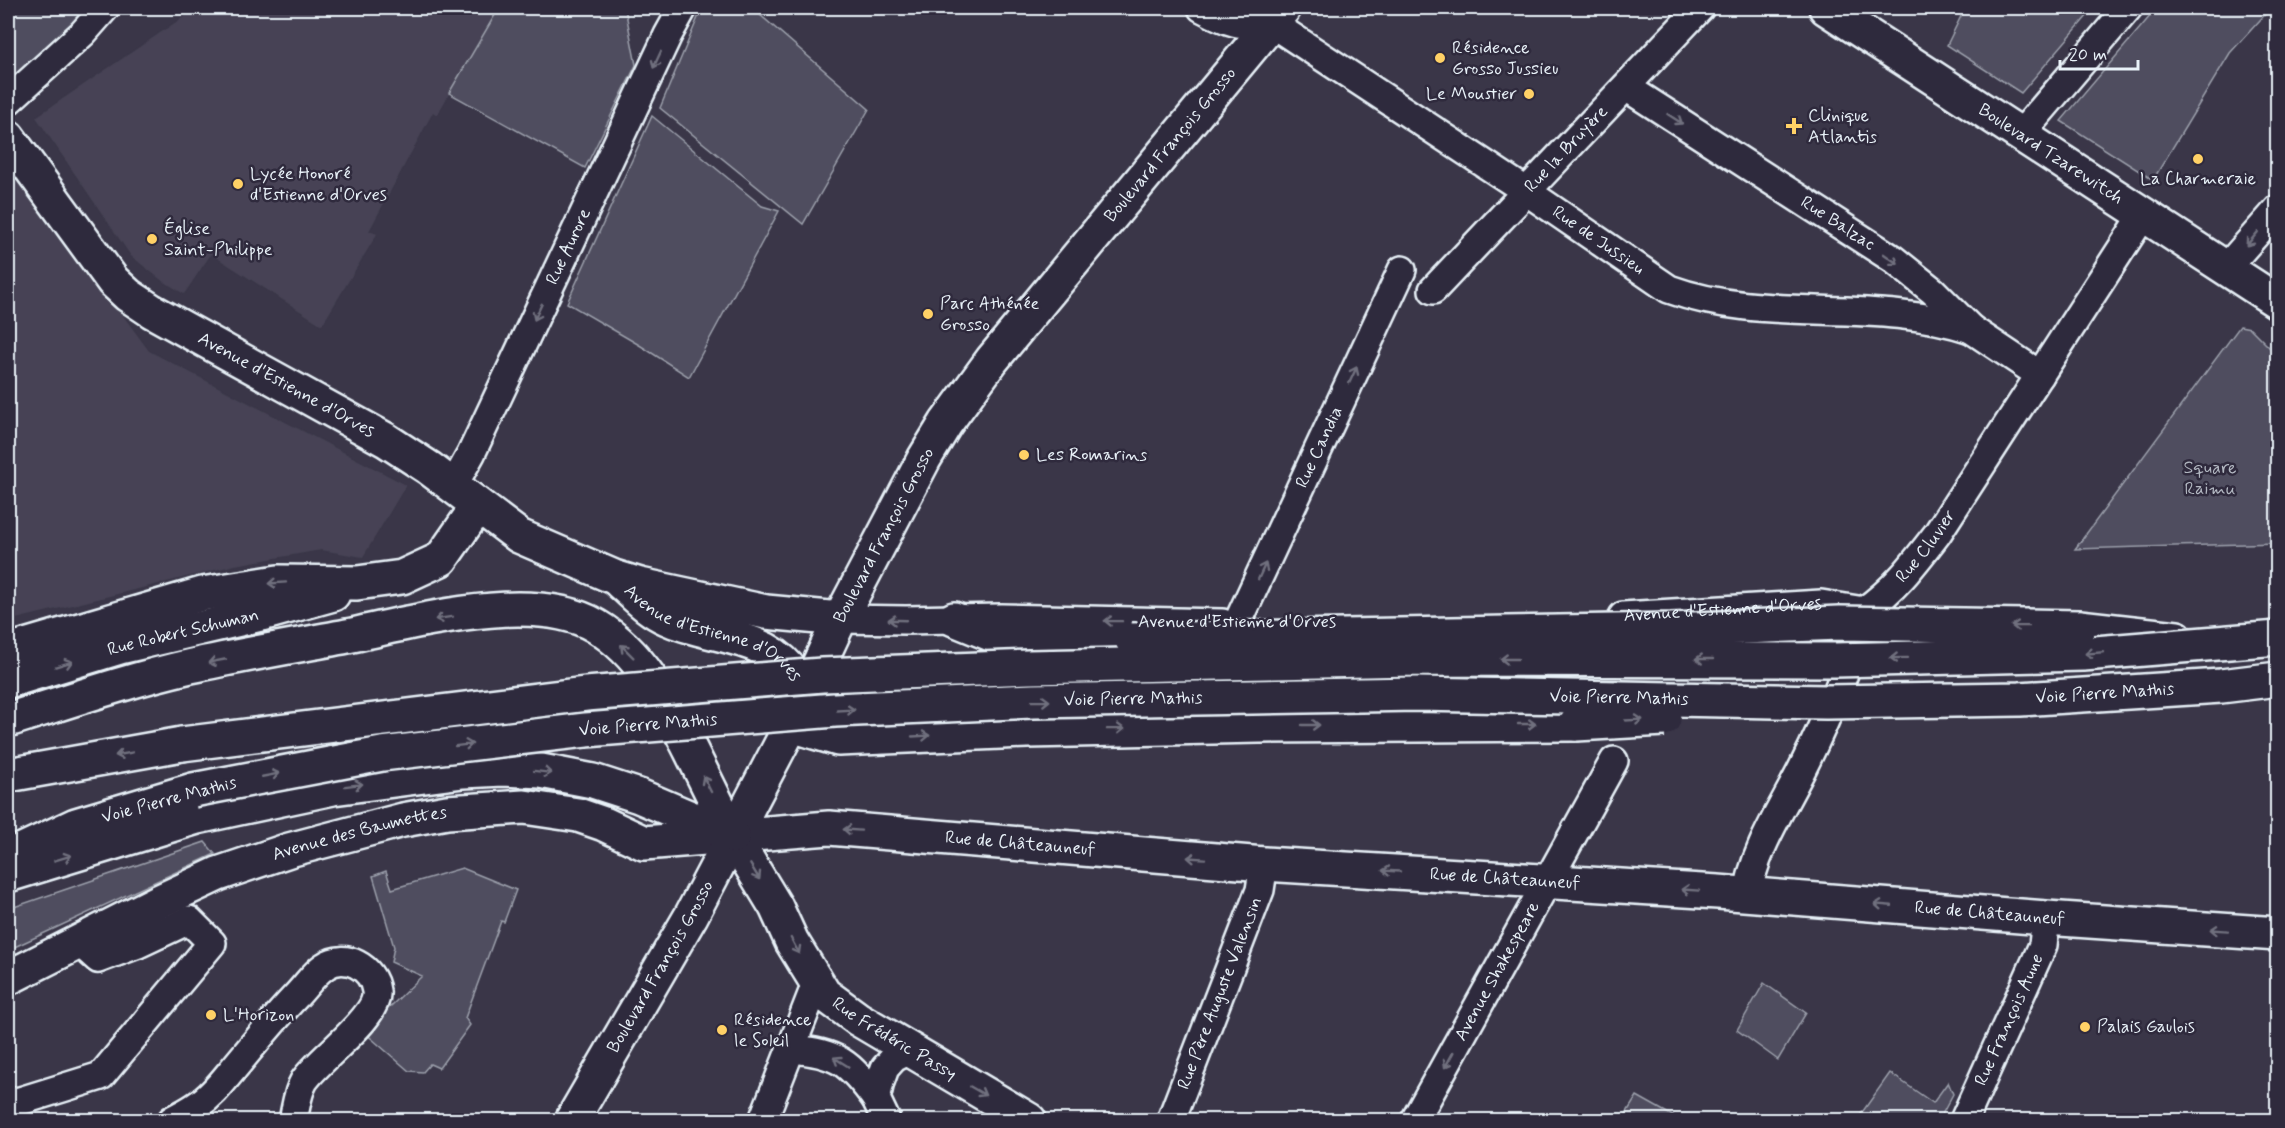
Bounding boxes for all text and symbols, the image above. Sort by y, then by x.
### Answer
scale bar [2060,33,2138,71]
place label: Résidence Grosso Jussieu [1452,36,1558,81]
text: 20 m [2069,43,2107,67]
one-way arrow [650,50,662,68]
marker: Résidence Grosso Jussieu [1433,51,1447,65]
street label: Boulevard François Grosso [1099,62,1242,228]
place label: Le Moustier [1426,82,1517,106]
marker: Le Moustier [1522,87,1536,101]
street label: Boulevard Tzarewitch [1973,98,2128,210]
street label: Rue la Bruyère [1519,100,1614,198]
place label: Clinique Atlantis [1808,104,1877,149]
one-way arrow [1666,113,1683,125]
marker: Clinique Atlantis [1785,117,1803,135]
marker: La Charmeraie [2191,152,2205,166]
place label: Lycée Honoré d'Estienne d'Orves [250,162,387,207]
place label: La Charmeraie [2140,167,2256,191]
marker: Lycée Honoré d'Estienne d'Orves [231,177,245,191]
street label: Rue Balzac [1796,190,1880,256]
street label: Rue de Jussieu [1547,200,1649,281]
street label: Rue Aurore [540,204,597,289]
place label: Église Saint-Philippe [164,217,273,262]
one-way arrow [2245,231,2259,246]
marker: Église Saint-Philippe [145,232,159,246]
one-way arrow [1883,253,1899,265]
place label: Parc Athénée Grosso [940,292,1039,337]
one-way arrow [531,303,543,321]
marker: Parc Athénée Grosso [921,307,935,321]
street label: Avenue d'Estienne d'Orves [194,327,379,443]
one-way arrow [1347,367,1359,385]
street label: Rue Candia [1290,403,1349,492]
street label: Boulevard François Grosso [828,443,940,627]
place label: Les Romarins [1036,443,1147,467]
marker: Les Romarins [1017,448,1031,462]
park label: Square Raimu [2184,456,2236,501]
street label: Rue Cluvier [1890,505,1962,588]
one-way arrow [1256,562,1268,580]
one-way arrow [268,578,288,589]
street label: Avenue d'Estienne d'Orves [618,579,807,685]
street label: Avenue d'Estienne d'Orves [1623,592,1823,628]
street label: Rue Robert Schuman [105,603,261,662]
street label: Avenue d'Estienne d'Orves [1138,610,1336,634]
one-way arrow [435,612,454,623]
one-way arrow [888,614,908,625]
one-way arrow [1104,615,1124,627]
one-way arrow [2011,620,2031,632]
one-way arrow [619,643,634,658]
one-way arrow [2084,648,2104,659]
one-way arrow [1889,652,1909,664]
one-way arrow [1499,653,1519,665]
one-way arrow [1694,653,1714,665]
one-way arrow [208,656,227,667]
one-way arrow [54,658,73,669]
street label: Voie Pierre Mathis [2035,677,2175,710]
street label: Voie Pierre Mathis [1549,685,1689,711]
street label: Voie Pierre Mathis [1064,686,1203,712]
one-way arrow [1030,695,1050,707]
one-way arrow [835,704,855,715]
street label: Voie Pierre Mathis [577,707,718,743]
one-way arrow [1624,715,1644,726]
one-way arrow [1516,718,1536,730]
one-way arrow [1300,720,1320,731]
one-way arrow [1105,723,1125,735]
one-way arrow [910,731,930,742]
one-way arrow [453,739,473,750]
one-way arrow [115,749,135,760]
one-way arrow [532,767,552,778]
one-way arrow [261,769,280,780]
street label: Voie Pierre Mathis [99,770,239,830]
one-way arrow [701,776,713,793]
one-way arrow [344,780,364,791]
street label: Avenue des Baumettes [269,800,449,867]
one-way arrow [842,824,862,835]
street label: Rue de Châteauneuf [944,826,1096,862]
one-way arrow [53,852,72,863]
one-way arrow [1187,852,1206,863]
street label: Rue de Châteauneuf [1429,862,1581,895]
one-way arrow [749,863,761,880]
one-way arrow [1381,866,1401,877]
street label: Boulevard François Grosso [602,876,719,1057]
one-way arrow [1680,885,1700,896]
street label: Rue Père Auguste Valensin [1172,893,1268,1093]
street label: Rue de Châteauneuf [1914,896,2066,931]
street label: Avenue Shakespeare [1449,897,1546,1045]
one-way arrow [1873,900,1893,911]
one-way arrow [2210,924,2230,935]
one-way arrow [789,937,801,954]
street label: Rue François Aune [1969,950,2049,1090]
street label: Rue Frédéric Passy [827,992,961,1086]
place label: L'Horizon [223,1003,294,1027]
marker: L'Horizon [204,1008,218,1022]
place label: Résidence le Soleil [734,1008,812,1053]
place label: Palais Gaulois [2097,1015,2195,1039]
marker: Palais Gaulois [2078,1020,2092,1034]
marker: Résidence le Soleil [715,1023,729,1037]
one-way arrow [1442,1051,1454,1068]
one-way arrow [833,1055,850,1067]
one-way arrow [969,1085,986,1097]

